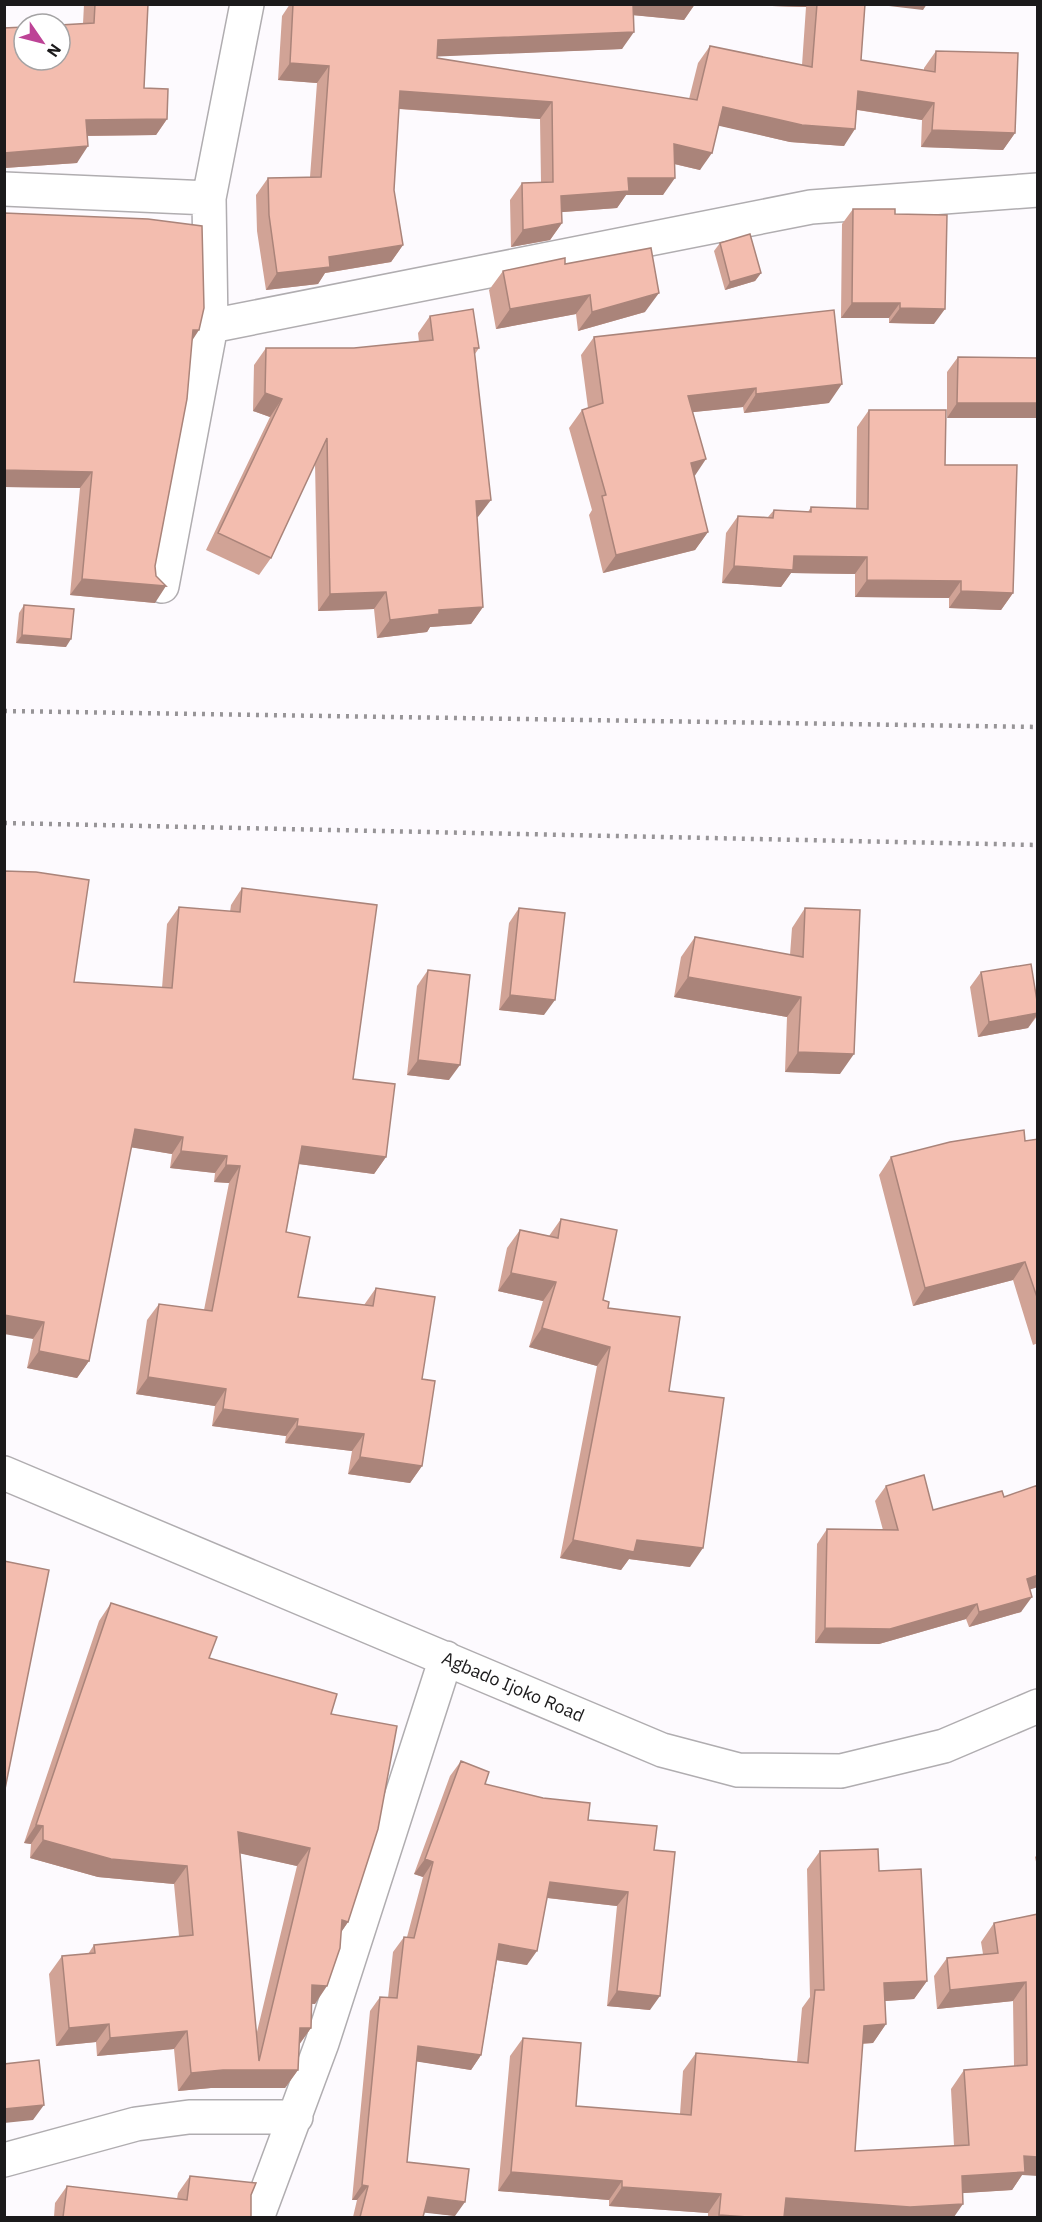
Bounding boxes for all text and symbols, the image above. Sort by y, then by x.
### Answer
north arrow [12,12,72,72]
text: N [43,40,66,61]
street label: Agbado Ijoko Road [438,1646,588,1727]

